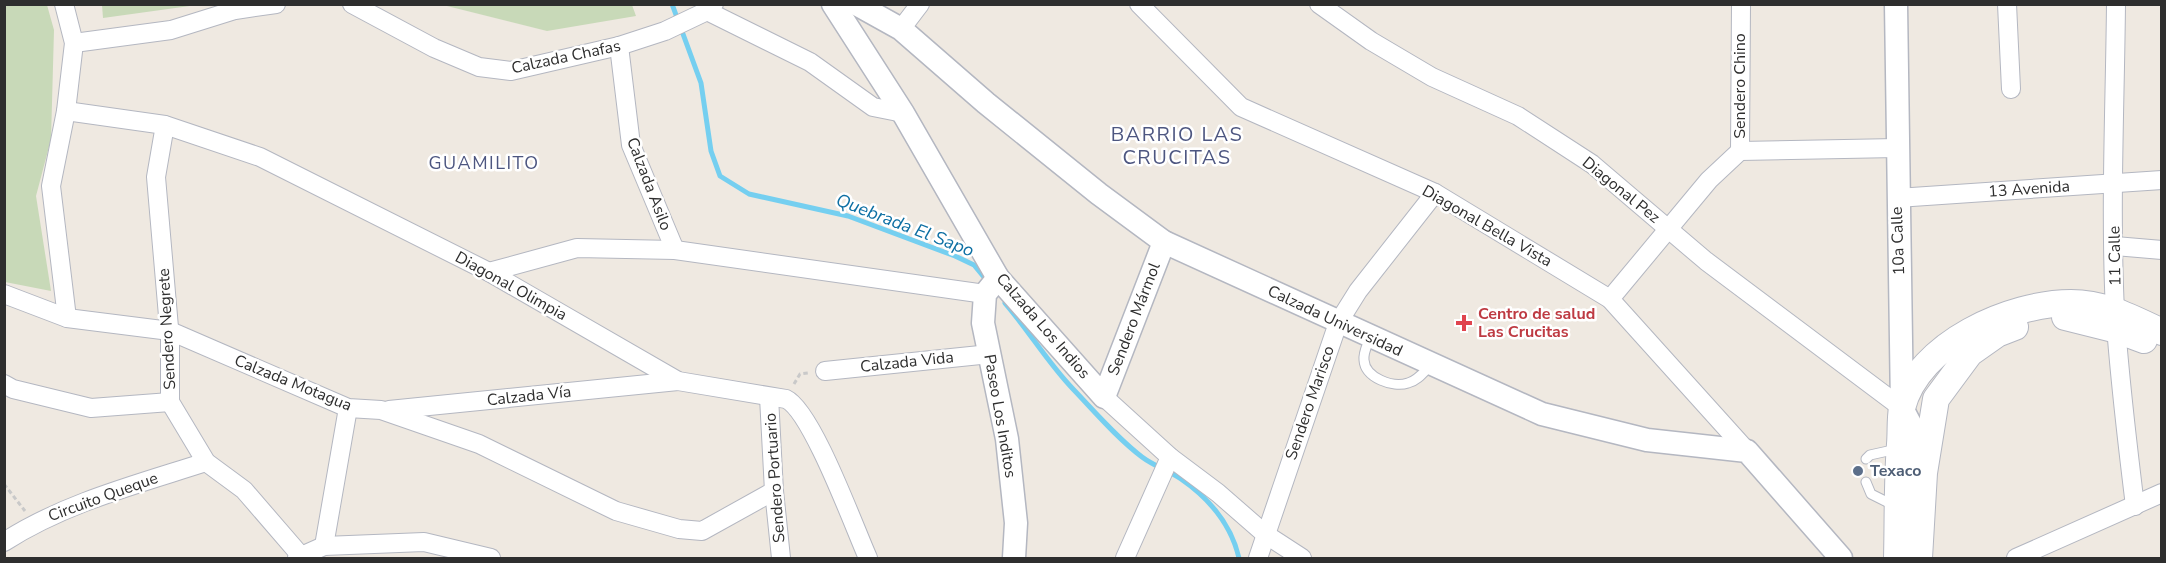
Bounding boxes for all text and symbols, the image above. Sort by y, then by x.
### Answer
street label: Sendero Chino [1729,33,1751,139]
street label: Calzada Chafas [509,35,623,79]
district label: BARRIO LAS CRUCITAS [1111,121,1243,171]
street label: Calzada Asilo [621,134,677,234]
district label: GUAMILITO [429,151,539,175]
street label: Diagonal Pez [1577,152,1665,228]
street label: 13 Avenida [1987,175,2071,203]
street label: Diagonal Bella Vista [1418,180,1556,272]
water label: Quebrada El Sapo [833,188,977,262]
street label: 10a Calle [1886,206,1910,276]
street label: 11 Calle [2103,226,2127,286]
street label: Diagonal Olimpia [451,246,571,326]
street label: Sendero Mármol [1102,259,1166,379]
street label: Sendero Negrete [153,268,181,390]
street label: Calzada Los Indios [991,268,1095,384]
street label: Calzada Universidad [1264,280,1406,362]
place label: Centro de salud Las Crucitas [1478,303,1595,343]
marker: Centro de salud Las Crucitas [1455,314,1473,332]
street label: Sendero Marisco [1280,343,1340,463]
street label: Calzada Vida [859,346,955,378]
street label: Calzada Motagua [231,349,355,417]
street label: Paseo Los Inditos [978,352,1022,480]
street label: Calzada Vía [486,381,572,411]
street label: Sendero Portuario [759,412,791,544]
place label: Texaco [1870,460,1921,482]
marker: Texaco [1851,464,1865,478]
street label: Circuito Queque [45,467,161,527]

